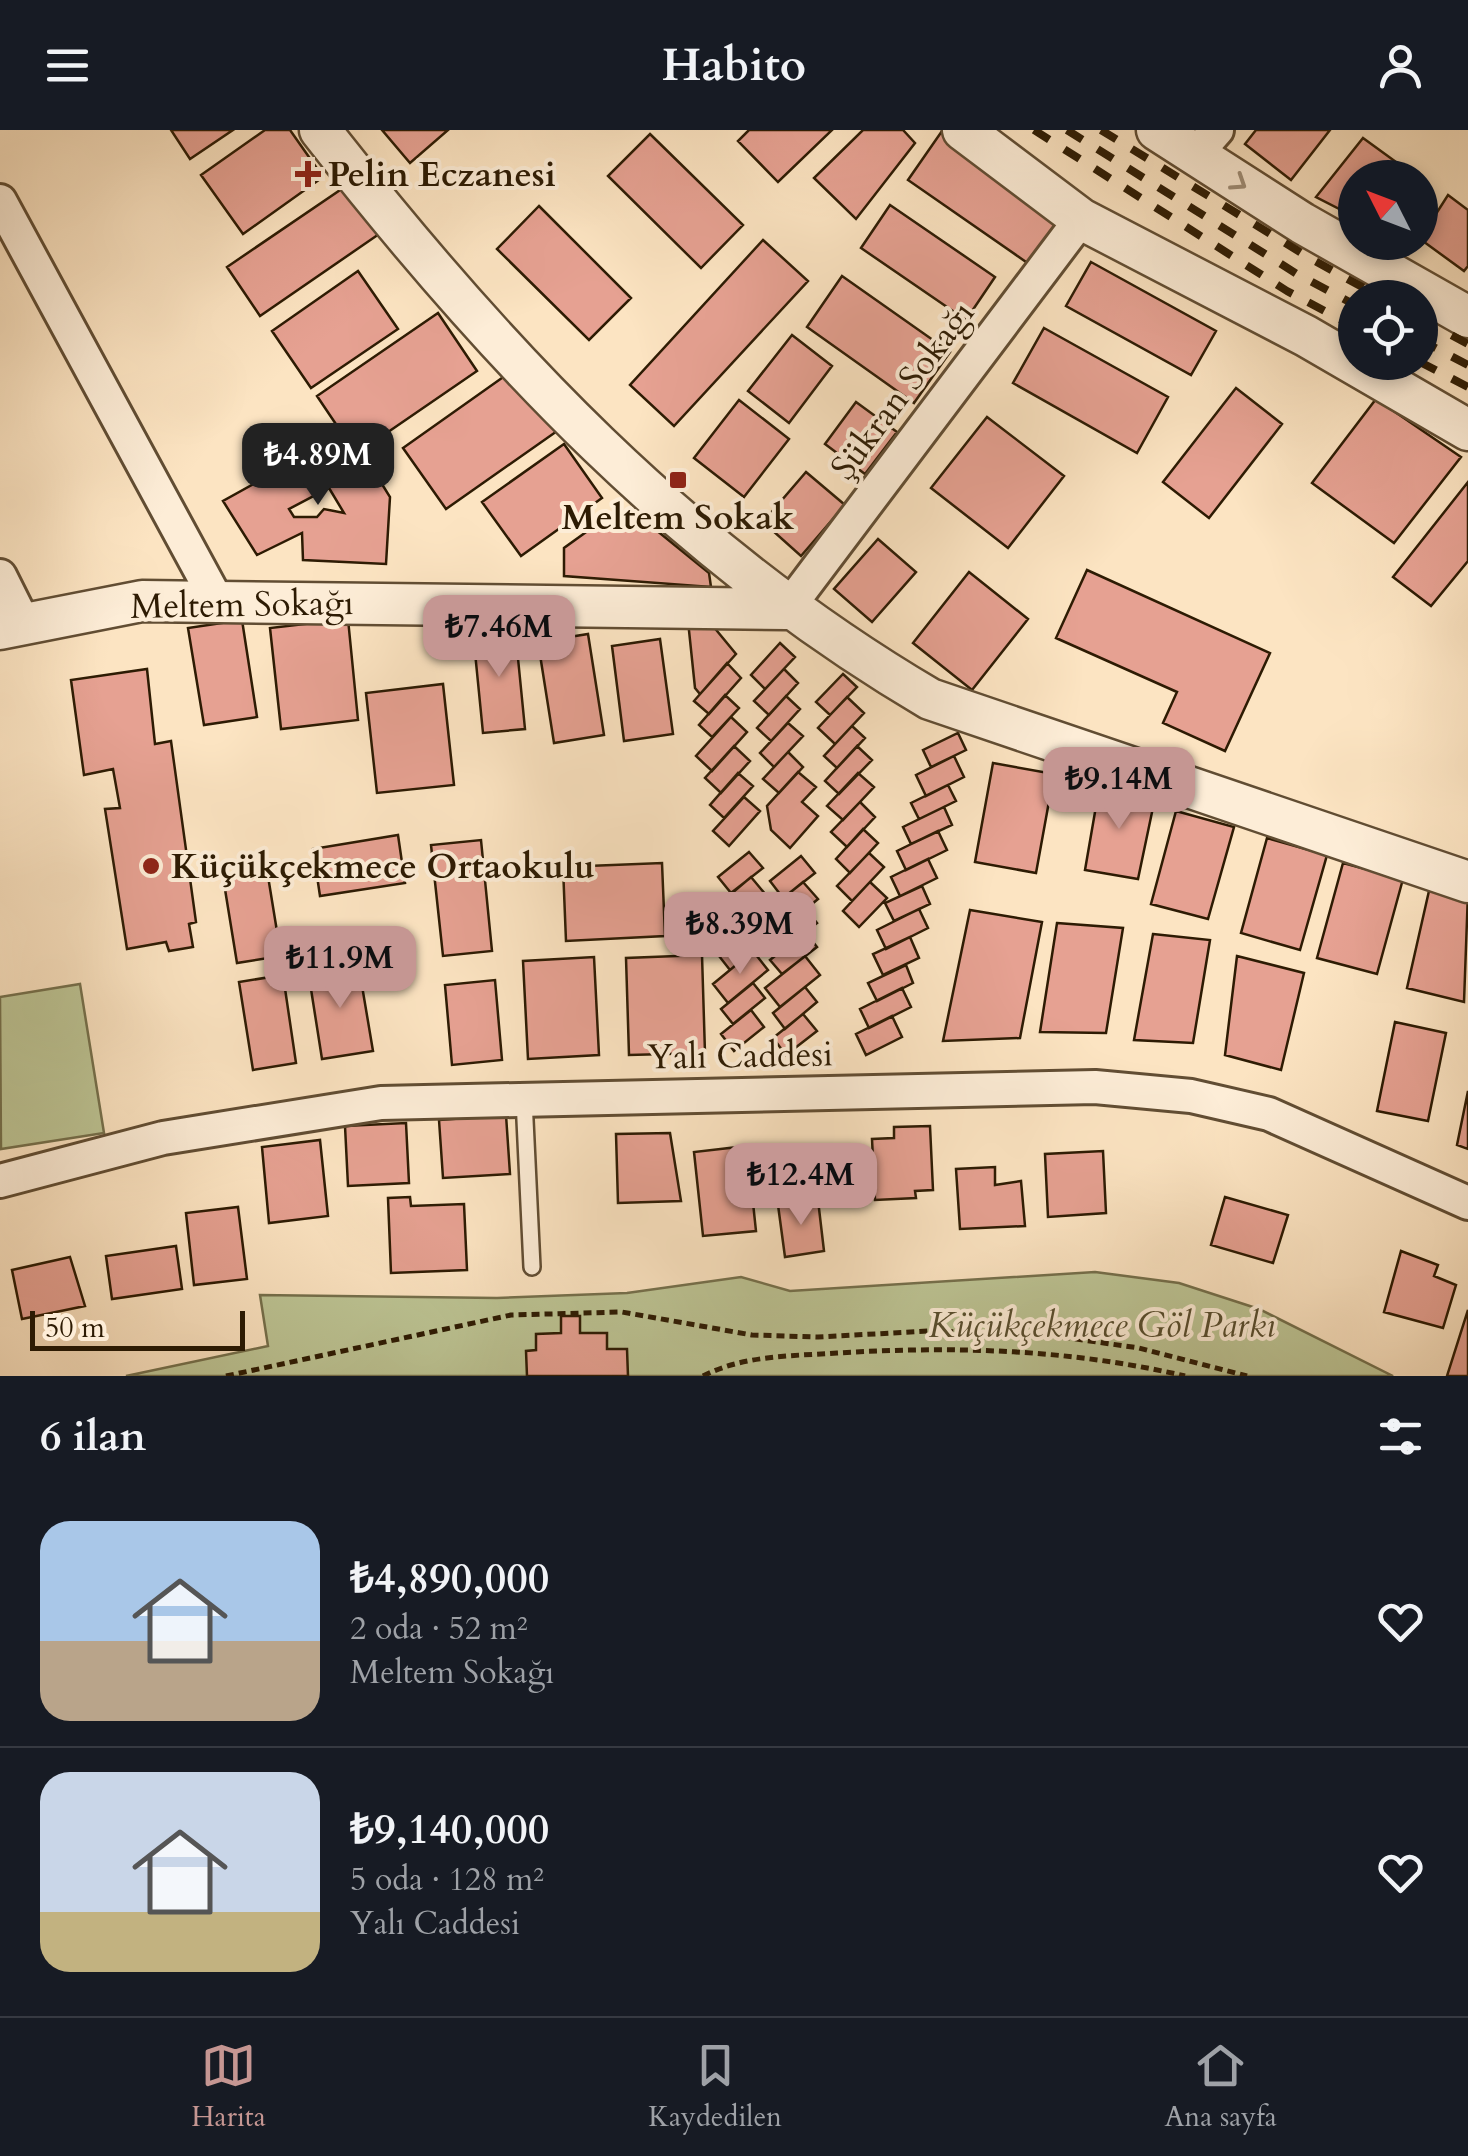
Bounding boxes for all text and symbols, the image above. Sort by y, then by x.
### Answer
text: Habito [662,35,806,96]
icon: menu [40,38,95,93]
icon: person [1373,38,1428,93]
place label: Pelin Eczanesi [328,151,556,199]
north arrow [1338,160,1438,260]
map controls [1338,160,1438,380]
marker: Pelin Eczanesi [297,163,319,185]
one-way arrow [1228,170,1246,189]
button: locate [1338,280,1438,380]
street label: Şükran Sokağı [820,291,986,490]
pin: ₺4.89M [237,423,399,508]
text: ₺4.89M [264,433,372,477]
marker: Meltem Sokak [667,469,689,491]
place label: Meltem Sokak [562,494,795,542]
street label: Meltem Sokağı [130,579,354,631]
pin: ₺7.46M [418,595,580,680]
text: ₺7.46M [445,605,553,649]
pin: ₺9.14M [1038,747,1200,832]
text: ₺9.14M [1065,757,1173,801]
place label: Küçükçekmece Ortaokulu [171,843,595,891]
marker: Küçükçekmece Ortaokulu [140,855,162,877]
pin: ₺8.39M [659,892,821,977]
text: ₺8.39M [686,902,794,946]
pin: ₺11.9M [259,926,421,1011]
text: ₺11.9M [286,936,394,980]
street label: Yalı Caddesi [647,1030,833,1082]
pin: ₺12.4M [720,1143,882,1228]
text: ₺12.4M [747,1153,855,1197]
park label: Küçükçekmece Göl Parkı [928,1302,1276,1350]
scale bar [30,1306,245,1350]
text: 50 m [45,1309,105,1347]
text: 6 ilan [40,1408,146,1465]
icon: filters [1373,1409,1428,1464]
text: ₺4,890,000 [350,1550,549,1607]
icon: home [120,1561,240,1681]
icon: heart [1373,1594,1428,1649]
text: 2 oda · 52 m² [350,1607,528,1651]
text: Meltem Sokağı [350,1651,554,1695]
text: ₺9,140,000 [350,1801,549,1858]
icon: home [120,1812,240,1932]
icon: heart [1373,1845,1428,1900]
text: 5 oda · 128 m² [350,1858,544,1902]
text: Yalı Caddesi [350,1902,520,1946]
tab: Harita [191,2038,266,2136]
tab: Kaydedilen [648,2038,782,2136]
tab: Ana sayfa [1164,2038,1277,2136]

